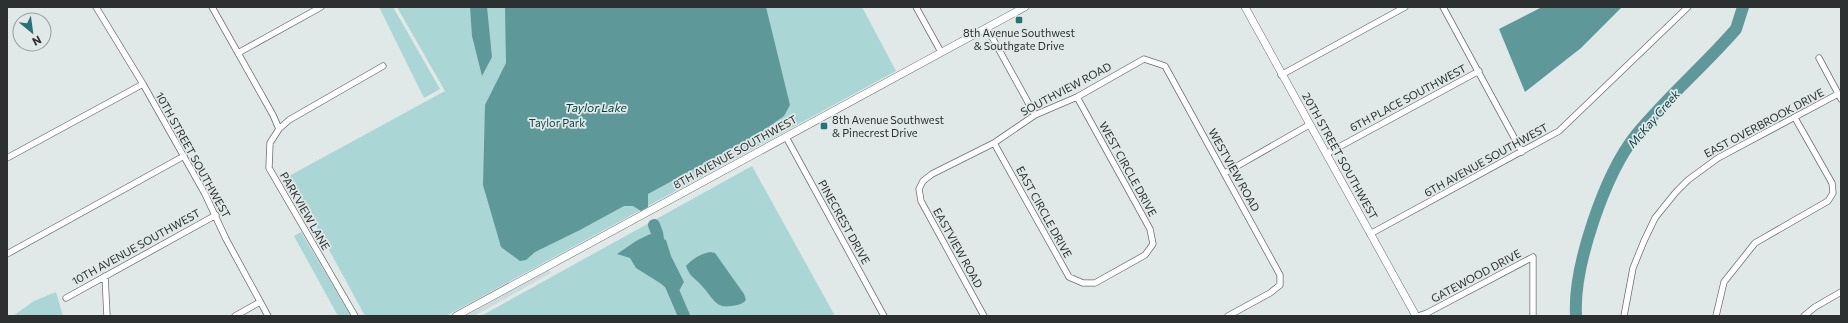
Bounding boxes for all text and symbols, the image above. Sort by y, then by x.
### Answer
north arrow [12,12,52,52]
marker: 8th Avenue Southwest & Southgate Drive [1014,15,1024,25]
place label: 8th Avenue Southwest & Southgate Drive [963,26,1076,52]
text: N [30,33,44,49]
street label: SOUTHVIEW ROAD [1018,59,1113,118]
street label: 6TH PLACE SOUTHWEST [1347,61,1468,134]
street label: EAST OVERBROOK DRIVE [1701,85,1826,160]
water label: McKay Creek [1624,86,1682,150]
street label: 10TH STREET SOUTHWEST [153,90,233,220]
street label: 20TH STREET SOUTHWEST [1300,90,1381,222]
water label: Taylor Lake [565,100,628,114]
street label: 8TH AVENUE SOUTHWEST [671,112,799,191]
place label: 8th Avenue Southwest & Pinecrest Drive [832,113,945,139]
park label: Taylor Park [529,116,585,129]
street label: WEST CIRCLE DRIVE [1097,119,1160,218]
street label: 6TH AVENUE SOUTHWEST [1422,120,1550,199]
marker: 8th Avenue Southwest & Pinecrest Drive [819,121,829,131]
street label: WESTVIEW ROAD [1206,126,1263,214]
street label: EAST CIRCLE DRIVE [1014,164,1075,260]
street label: PARKVIEW LANE [278,169,333,252]
street label: PINECREST DRIVE [816,177,873,266]
street label: EASTVIEW ROAD [931,205,986,290]
street label: 10TH AVENUE SOUTHWEST [69,206,202,287]
street label: GATEWOOD DRIVE [1429,246,1523,305]

